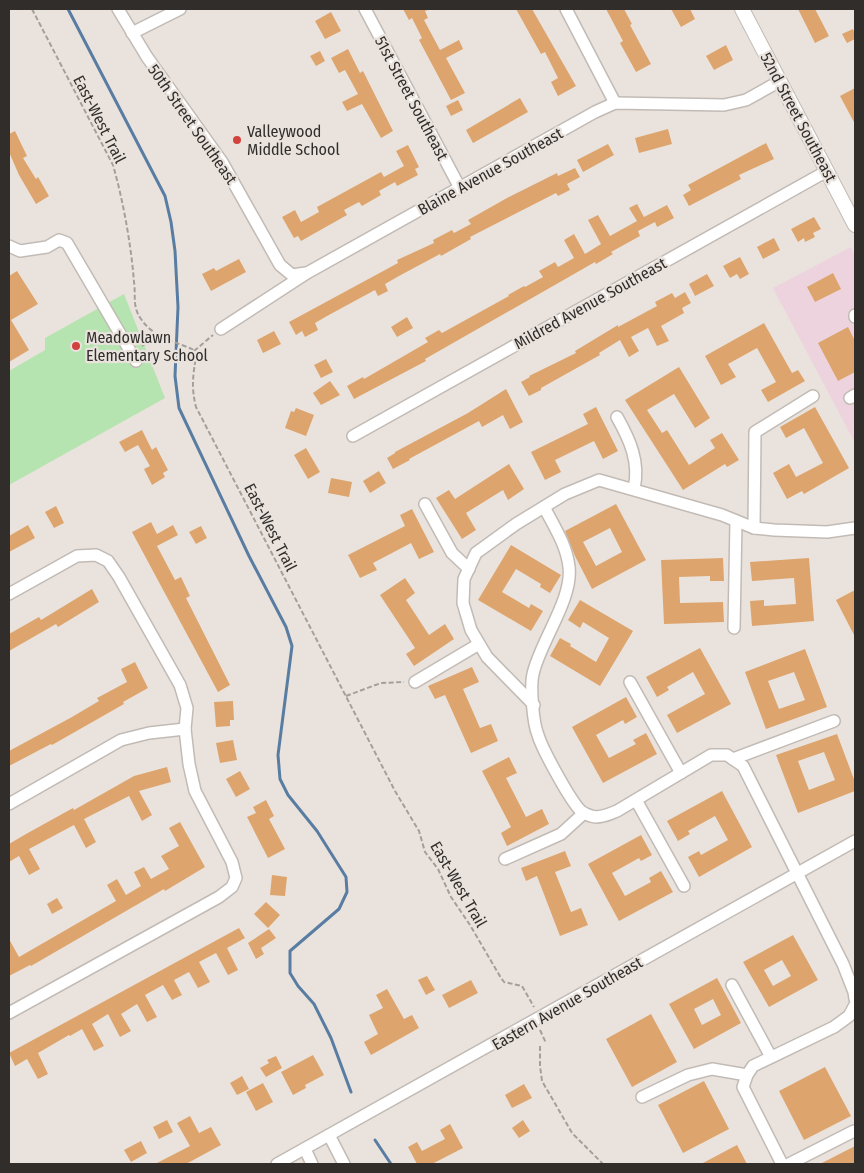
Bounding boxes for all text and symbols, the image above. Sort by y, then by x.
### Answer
street label: 51st Street Southeast [371,33,453,164]
street label: 52nd Street Southeast [756,49,841,186]
street label: 50th Street Southeast [144,61,242,189]
street label: East-West Trail [69,72,130,166]
place label: Valleywood Middle School [247,122,340,159]
street label: Blaine Avenue Southeast [415,123,567,219]
marker: Valleywood Middle School [231,134,243,146]
street label: Mildred Avenue Southeast [511,253,670,353]
place label: Meadowlawn Elementary School [86,328,208,365]
marker: Meadowlawn Elementary School [70,340,82,352]
street label: East-West Trail [240,480,301,574]
street label: East-West Trail [426,838,491,931]
street label: Eastern Avenue Southeast [489,952,646,1054]

